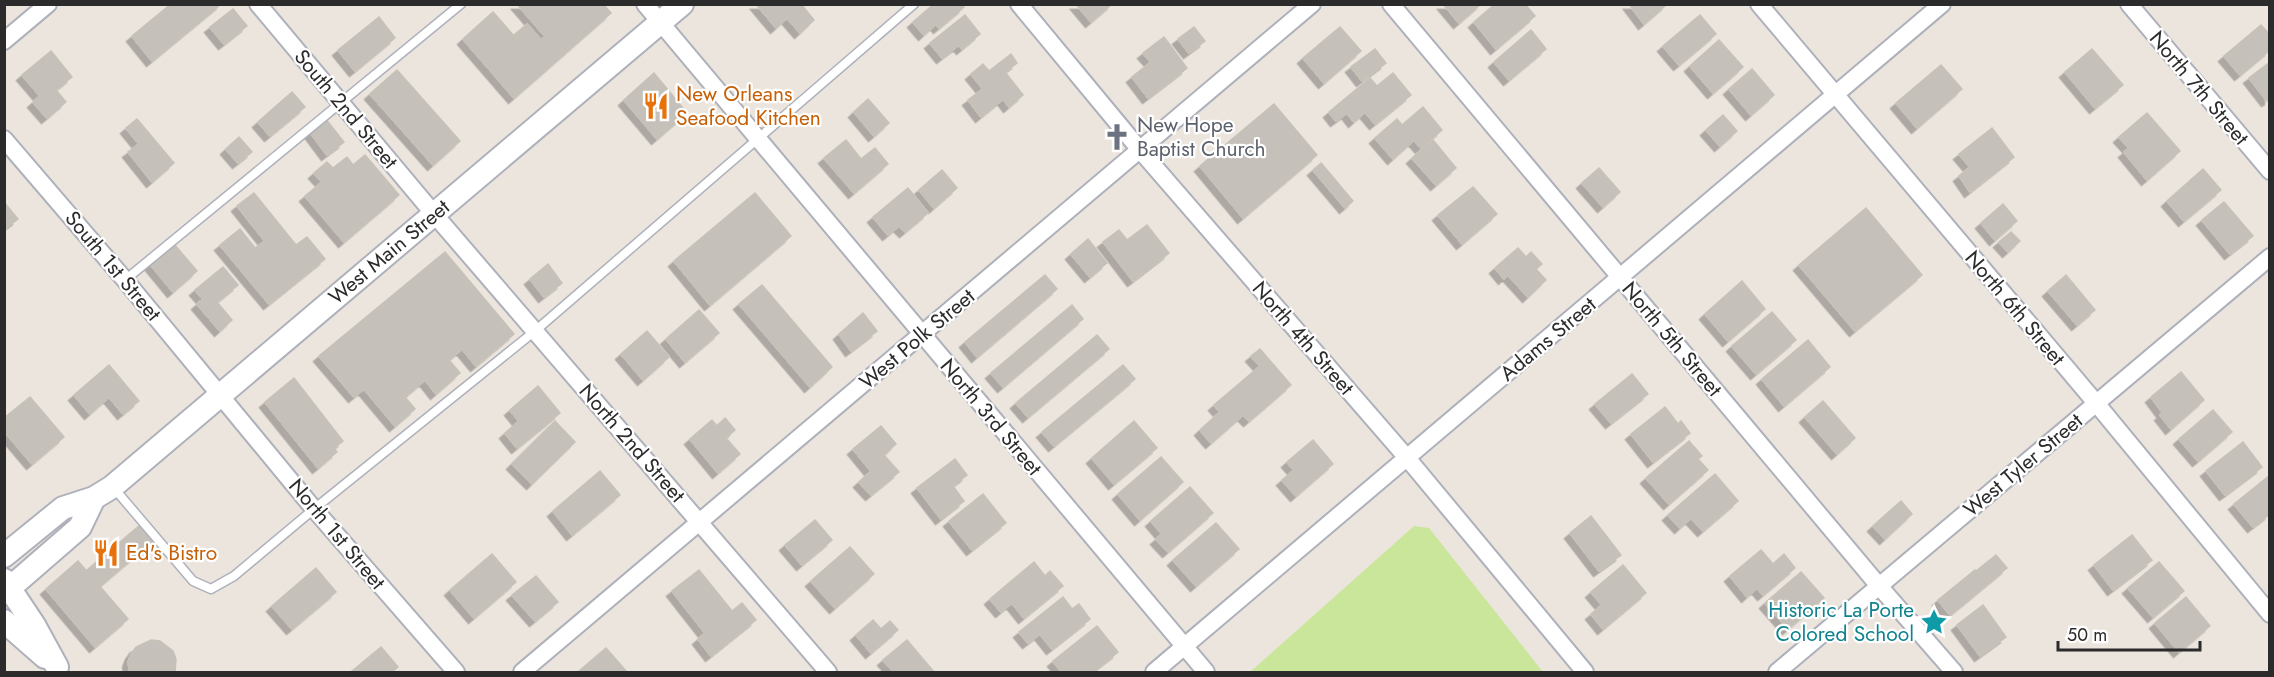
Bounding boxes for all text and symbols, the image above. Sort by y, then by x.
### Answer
street label: North 7th Street [2142,24,2256,152]
street label: South 2nd Street [287,43,405,175]
place label: New Orleans Seafood Kitchen [676,79,821,133]
restaurant icon: New Orleans Seafood Kitchen [641,91,671,121]
place label: New Hope Baptist Church [1137,110,1265,164]
church icon: New Hope Baptist Church [1102,122,1132,152]
street label: West Main Street [322,192,456,312]
street label: South 1st Street [58,204,168,328]
street label: North 6th Street [1958,244,2072,372]
street label: North 4th Street [1245,275,1361,401]
street label: North 5th Street [1615,275,1729,403]
street label: West Polk Street [853,282,981,396]
street label: Adams Street [1493,290,1603,388]
street label: North 3rd Street [933,352,1049,482]
street label: North 2nd Street [572,377,692,509]
street label: West Tyler Street [1957,406,2089,524]
street label: North 1st Street [282,472,392,596]
restaurant icon: Ed's Bistro [91,538,121,568]
place label: Ed's Bistro [126,538,217,568]
place label: Historic La Porte Colored School [1768,595,1914,649]
place icon: Historic La Porte Colored School [1919,607,1949,637]
scale bar [2058,614,2200,652]
text: 50 m [2067,622,2107,648]

